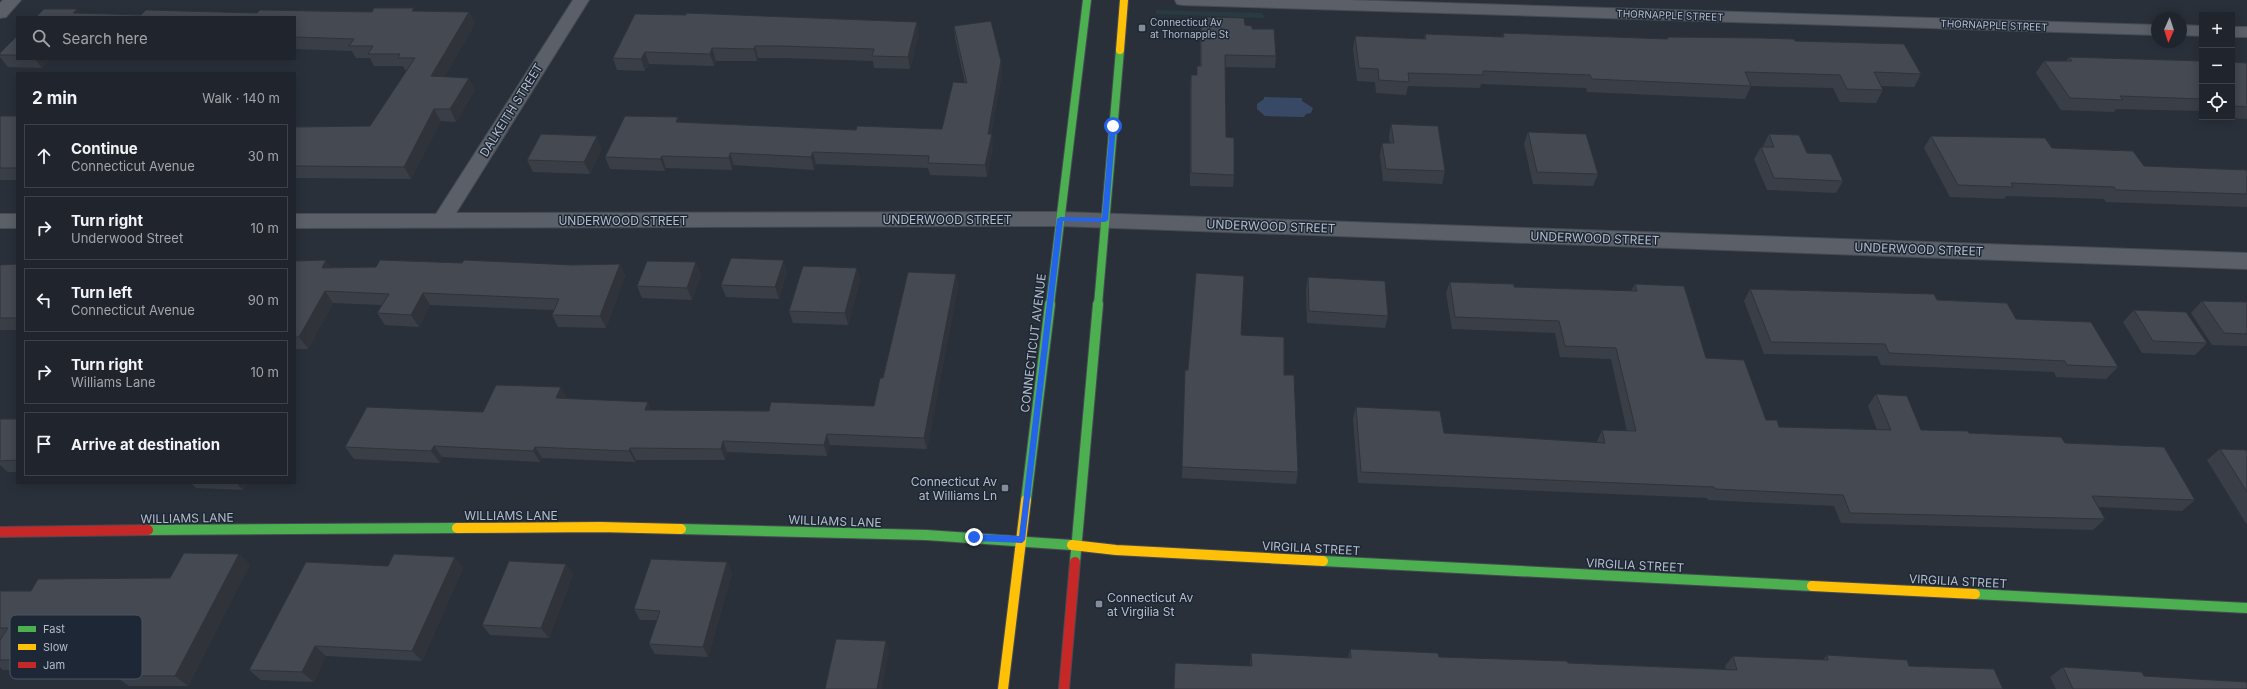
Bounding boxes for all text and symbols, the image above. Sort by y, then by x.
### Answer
street label: THORNAPPLE STREET [1616,7,1724,23]
north arrow [2151,12,2187,48]
map controls [2199,12,2235,120]
button: + [2199,12,2235,48]
search box [16,16,296,60]
place label: Connecticut Av at Thornapple St [1150,16,1229,40]
street label: THORNAPPLE STREET [1940,17,2048,33]
marker: Connecticut Av at Thornapple St [1137,23,1147,33]
icon: search [30,27,52,49]
text: Search here [62,29,148,48]
button: − [2199,48,2235,84]
street label: DALKEITH STREET [476,60,546,159]
button: locate [2199,84,2235,120]
text: 2 min [32,88,77,108]
text: Walk · 140 m [202,90,280,106]
route start [1104,117,1122,135]
text: Continue [71,139,138,158]
icon: ahead [33,145,55,167]
text: 30 m [248,148,279,164]
text: Connecticut Avenue [71,158,195,174]
text: Turn right [71,211,143,230]
street label: UNDERWOOD STREET [882,212,1012,227]
street label: UNDERWOOD STREET [558,213,688,228]
street label: UNDERWOOD STREET [1206,216,1336,236]
icon: right [33,217,55,239]
text: 10 m [250,220,279,236]
street label: UNDERWOOD STREET [1530,228,1660,248]
text: Underwood Street [71,230,183,246]
street label: UNDERWOOD STREET [1854,239,1984,259]
street label: CONNECTICUT AVENUE [1017,273,1049,413]
text: Turn left [71,283,132,302]
icon: left [33,289,55,311]
text: 90 m [248,292,279,308]
text: Connecticut Avenue [71,302,195,318]
text: Turn right [71,355,143,374]
icon: right [33,361,55,383]
text: 10 m [250,364,279,380]
text: Williams Lane [71,374,156,390]
icon: arrive [33,433,55,455]
text: Arrive at destination [71,435,220,454]
place label: Connecticut Av at Williams Ln [911,474,997,503]
marker: Connecticut Av at Williams Ln [1000,483,1010,493]
street label: WILLIAMS LANE [464,508,558,523]
street label: WILLIAMS LANE [140,510,234,526]
street label: WILLIAMS LANE [788,512,882,530]
route end [965,528,983,546]
street label: VIRGILIA STREET [1261,538,1361,558]
street label: VIRGILIA STREET [1585,555,1685,575]
street label: VIRGILIA STREET [1908,571,2008,591]
place label: Connecticut Av at Virgilia St [1107,590,1194,619]
marker: Connecticut Av at Virgilia St [1094,599,1104,609]
legend [10,615,142,679]
text: Fast [43,622,65,636]
text: Slow [43,640,68,654]
text: Jam [43,658,65,672]

